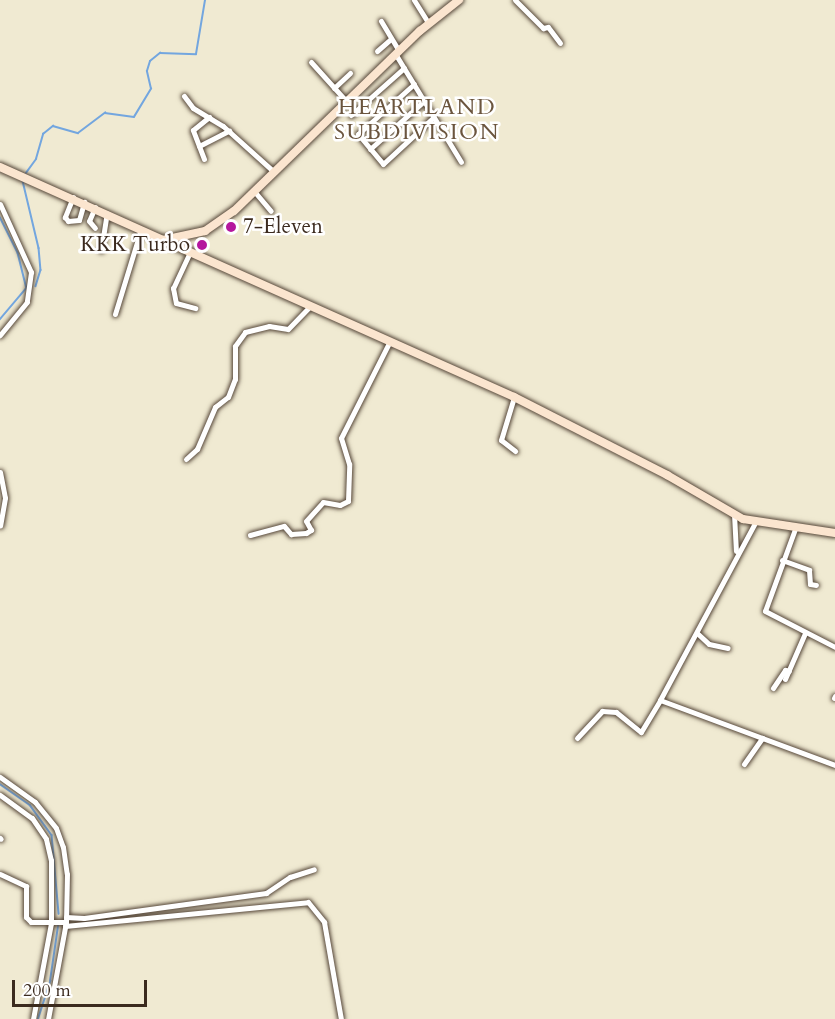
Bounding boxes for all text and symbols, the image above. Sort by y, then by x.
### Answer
district label: HEARTLAND SUBDIVISION [334,94,500,146]
place label: 7-Eleven [243,214,323,240]
marker: 7-Eleven [224,220,238,234]
place label: KKK Turbo [80,232,190,258]
marker: KKK Turbo [195,238,209,252]
scale bar [15,968,150,1006]
text: 200 m [23,978,71,1003]

